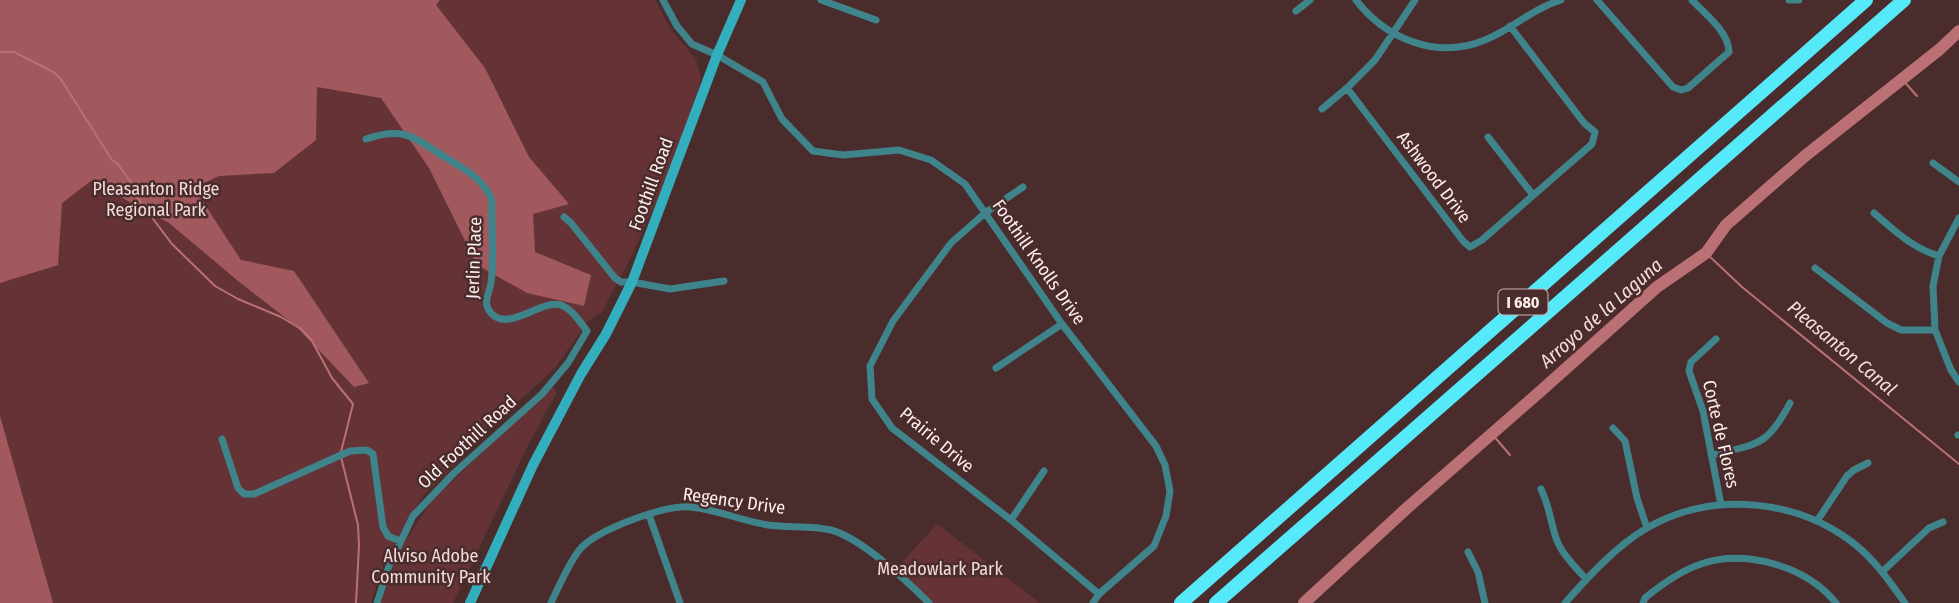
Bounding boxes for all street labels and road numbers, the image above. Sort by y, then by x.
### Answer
street label: Ashwood Drive [1392,127,1476,227]
street label: Foothill Road [624,135,678,233]
street label: Foothill Knolls Drive [988,195,1090,329]
street label: Jerlin Place [462,217,486,299]
road number: I 680 [1498,290,1548,314]
street label: Corte de Flores [1698,378,1744,490]
street label: Old Foothill Road [413,391,521,493]
street label: Prairie Drive [895,403,979,477]
street label: Regency Drive [681,483,787,519]

